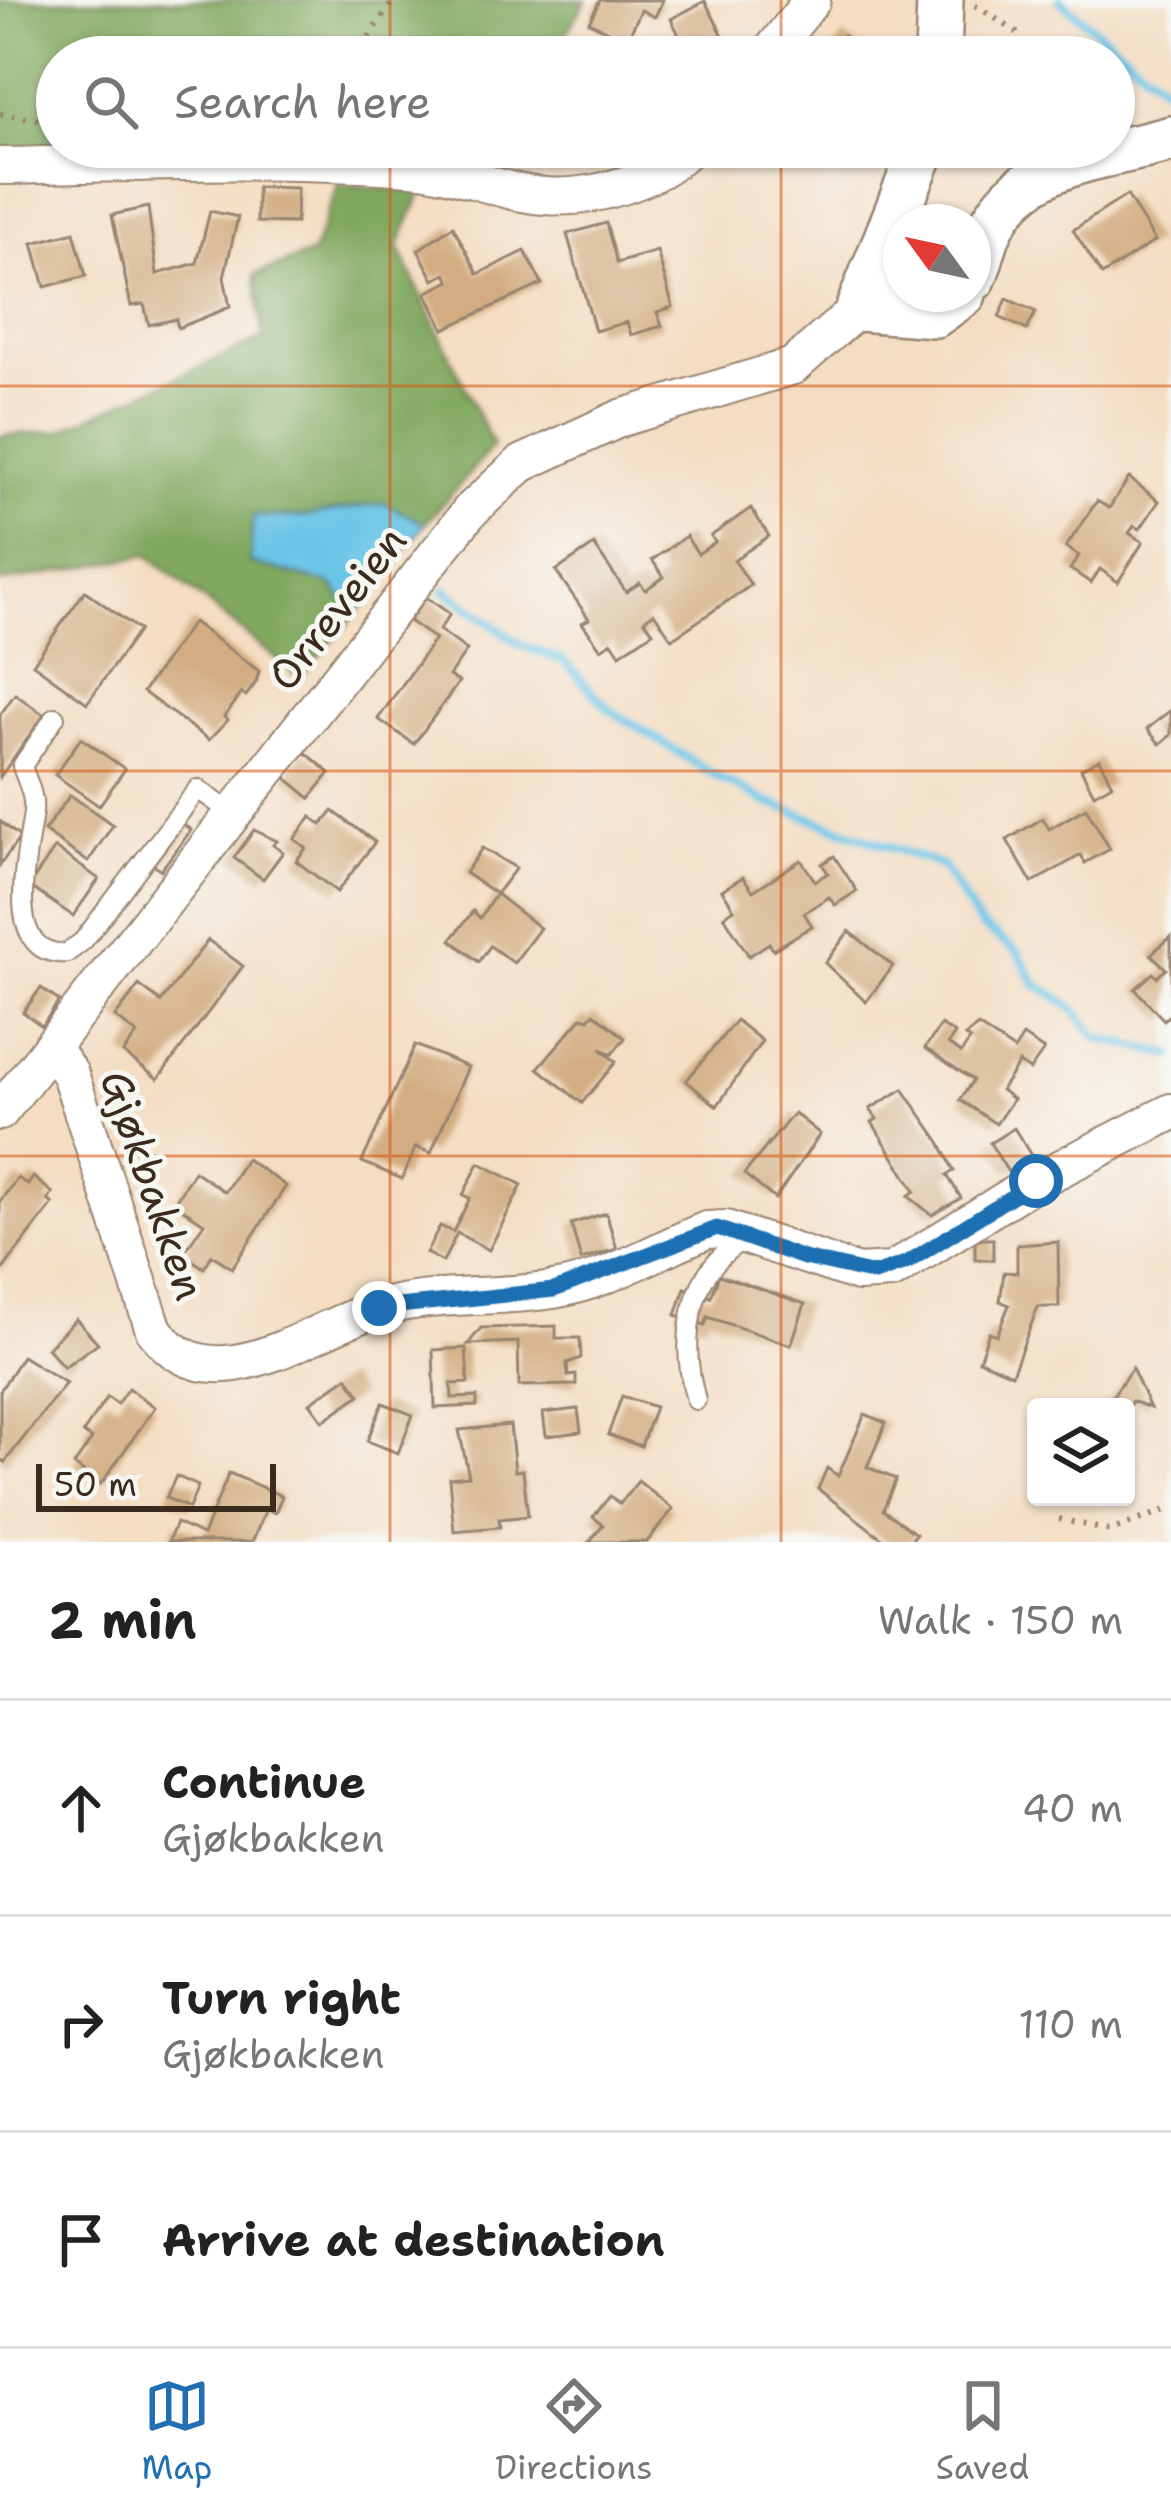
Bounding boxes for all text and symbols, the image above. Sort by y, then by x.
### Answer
search box [36,36,1135,168]
icon: search [78,69,144,135]
text: Search here [174,72,431,132]
north arrow [883,204,991,312]
street label: Orreveien [255,514,419,702]
street label: Gjøkbakken [88,1063,218,1307]
route start [1009,1154,1063,1208]
route end [352,1281,406,1335]
map controls [1027,1398,1135,1506]
button: layers [1027,1398,1135,1506]
scale bar [36,1458,276,1511]
text: 50 m [54,1462,137,1507]
text: 2 min [48,1586,197,1654]
text: Walk · 150 m [878,1594,1123,1646]
text: Continue [162,1752,366,1812]
icon: ahead [48,1775,114,1841]
text: 40 m [1022,1782,1123,1834]
text: Gjøkbakken [162,1812,384,1864]
text: Turn right [162,1968,401,2028]
icon: right [48,1991,114,2057]
text: 110 m [1019,1998,1123,2050]
text: Gjøkbakken [162,2028,384,2080]
icon: arrive [48,2207,114,2273]
text: Arrive at destination [162,2210,665,2270]
tab: Map [142,2373,212,2490]
tab: Directions [495,2373,653,2490]
tab: Saved [936,2373,1029,2490]

